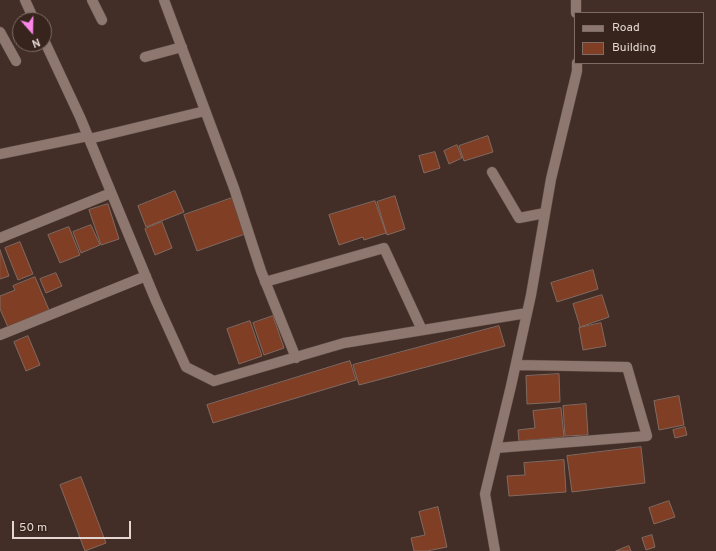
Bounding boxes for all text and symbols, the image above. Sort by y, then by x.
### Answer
north arrow [12,12,52,52]
legend [574,12,704,64]
text: Road [612,20,640,36]
text: N [30,34,42,50]
text: Building [612,40,656,56]
scale bar [14,513,133,539]
text: 50 m [19,520,47,536]

